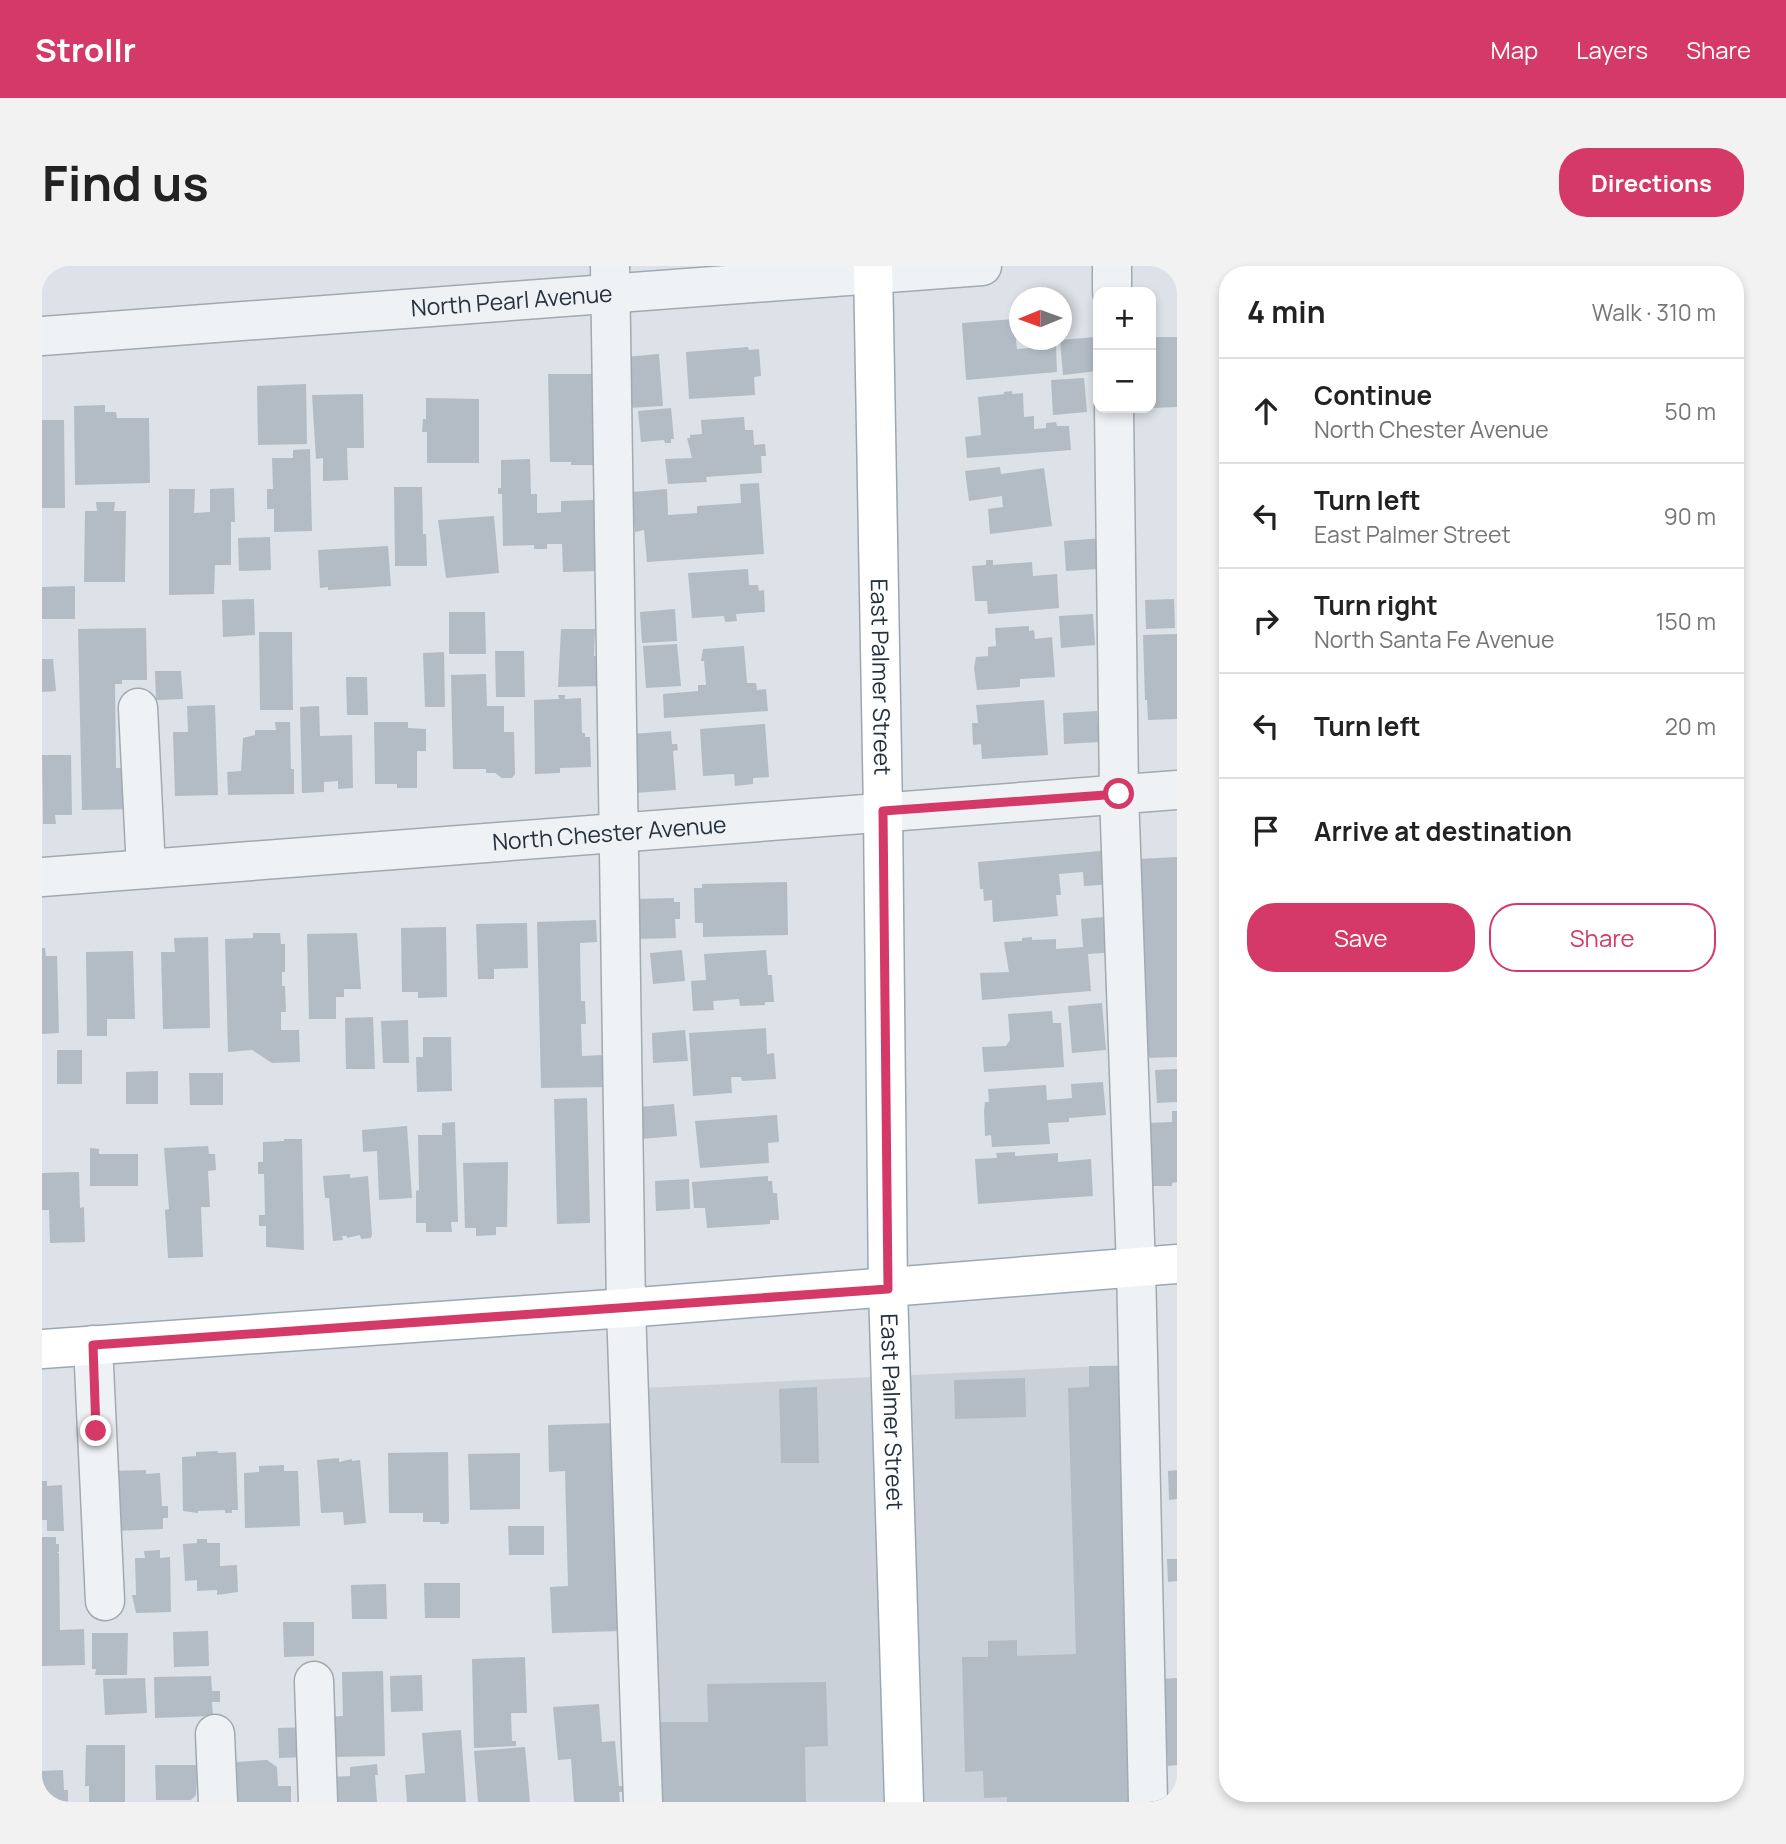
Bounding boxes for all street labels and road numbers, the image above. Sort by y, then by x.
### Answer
street label: North Pearl Avenue [410,277,614,323]
street label: East Palmer Street [864,578,899,776]
street label: North Chester Avenue [491,808,728,857]
street label: East Palmer Street [874,1313,912,1511]

